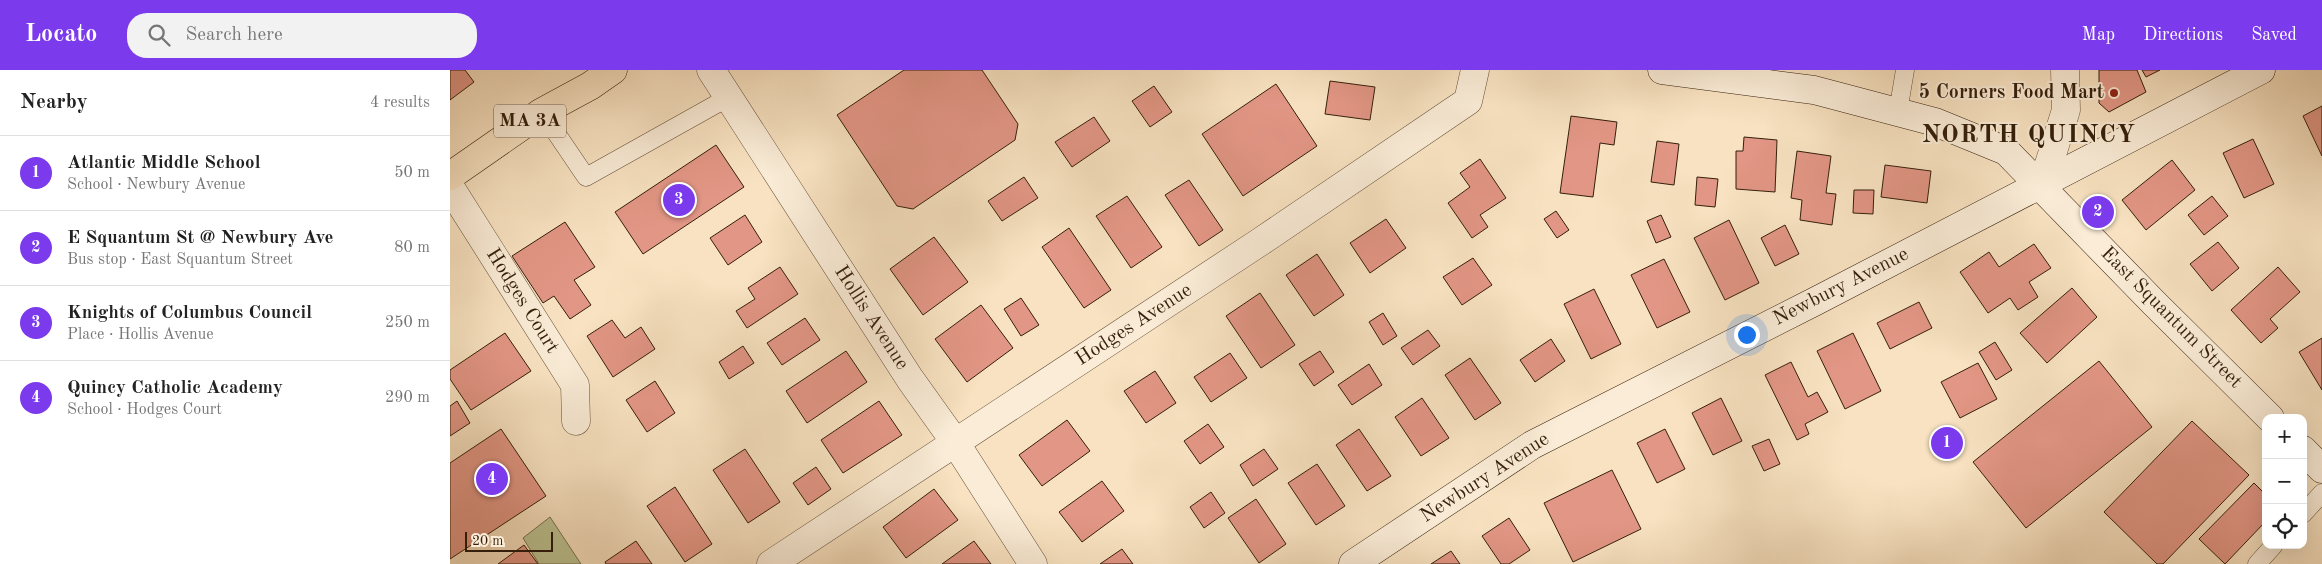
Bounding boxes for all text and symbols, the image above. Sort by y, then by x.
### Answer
search box [127,13,477,58]
icon: search [145,21,173,49]
text: Locato [25,23,97,47]
text: Search here [185,26,283,45]
text: Map [2082,26,2115,44]
text: Directions [2143,26,2223,44]
text: Saved [2251,26,2297,44]
place label: 5 Corners Food Mart [1918,82,2104,103]
marker: 5 Corners Food Mart [2108,87,2120,99]
text: Nearby [20,92,88,113]
text: 4 results [370,95,430,111]
road number: MA 3A [494,104,566,138]
district label: NORTH QUINCY [1922,123,2136,148]
text: Atlantic Middle School [67,154,261,173]
text: 1 [31,165,41,181]
text: 50 m [394,165,430,181]
text: School · Newbury Avenue [67,177,245,193]
pin: 3 [663,181,695,219]
pin: 2 [2082,193,2114,231]
text: E Squantum St @ Newbury Ave [67,229,334,248]
text: 2 [31,240,41,256]
text: 80 m [394,240,430,256]
street label: East Squantum Street [2096,243,2246,393]
street label: Newbury Avenue [1770,244,1912,330]
street label: Hodges Court [482,245,562,357]
text: Bus stop · East Squantum Street [67,252,293,268]
street label: Hollis Avenue [830,262,912,374]
street label: Hodges Avenue [1072,280,1196,370]
text: Knights of Columbus Council [67,304,312,323]
text: 3 [31,315,41,331]
text: 250 m [385,315,430,331]
your location [1734,322,1760,348]
text: Place · Hollis Avenue [67,327,214,343]
text: Quincy Catholic Academy [67,379,283,398]
text: 4 [31,390,41,406]
text: 290 m [385,390,430,406]
text: School · Hodges Court [67,402,222,418]
map controls [2262,414,2307,549]
button: + [2262,414,2307,459]
pin: 1 [1931,424,1963,462]
street label: Newbury Avenue [1417,429,1553,527]
button: − [2262,459,2307,504]
pin: 4 [476,460,508,498]
button: locate [2262,504,2307,549]
scale bar [465,529,552,552]
text: 20 m [472,534,503,548]

